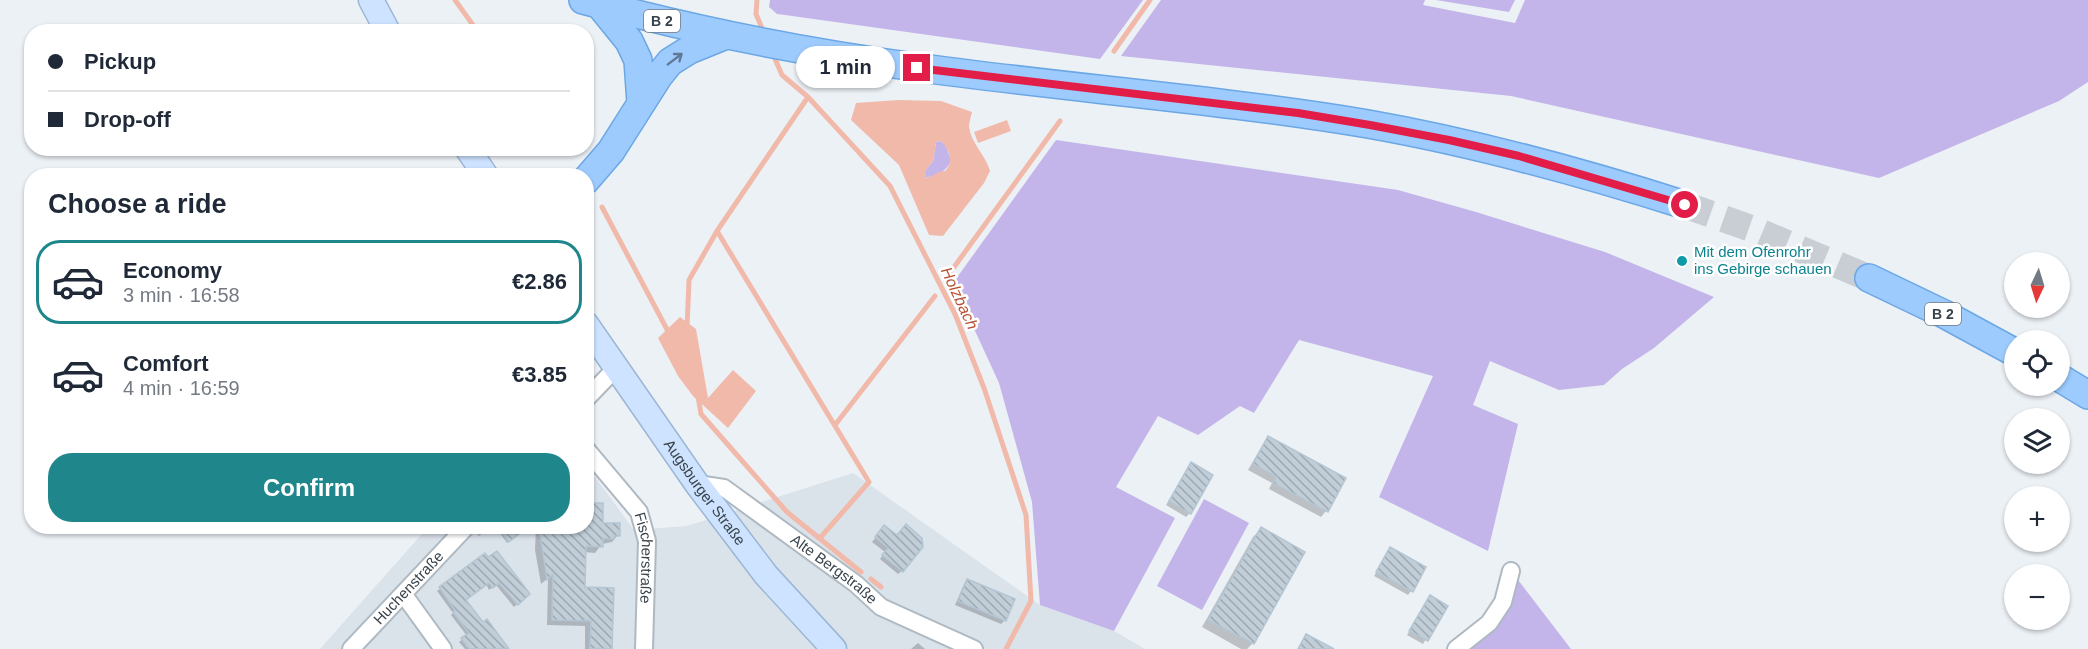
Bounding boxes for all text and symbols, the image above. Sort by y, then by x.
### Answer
road number: B 2 [644,10,680,32]
callout: 1 min [797,47,896,89]
text: Pickup [84,49,156,74]
one-way arrow [667,53,683,66]
route end [903,54,930,81]
text: 1 min [819,56,872,78]
text: Drop-off [84,107,171,132]
text: Choose a ride [48,189,227,219]
route start [1671,191,1698,218]
place label: Mit dem Ofenrohr ins Gebirge schauen [1694,243,1832,277]
north arrow [2004,252,2070,318]
map controls [2004,252,2070,630]
marker: Mit dem Ofenrohr ins Gebirge schauen [1675,254,1689,268]
icon: car [51,255,105,309]
text: Economy [123,258,222,283]
water label: Holzbach [938,264,981,332]
text: €2.86 [512,269,567,294]
text: 3 min · 16:58 [123,284,240,306]
road number: B 2 [1925,303,1961,325]
button: locate [2004,330,2070,396]
icon: car [51,348,105,402]
text: Comfort [123,351,209,376]
text: €3.85 [512,362,567,387]
text: 4 min · 16:59 [123,377,240,399]
button: layers [2004,408,2070,474]
street label: Augsburger Straße [661,436,749,548]
button: Confirm [48,453,570,522]
button: + [2004,486,2070,552]
street label: Fischerstraße [632,510,656,604]
street label: Alte Bergstraße [788,530,881,607]
street label: Huchenstraße [370,547,447,628]
button: − [2004,564,2070,630]

